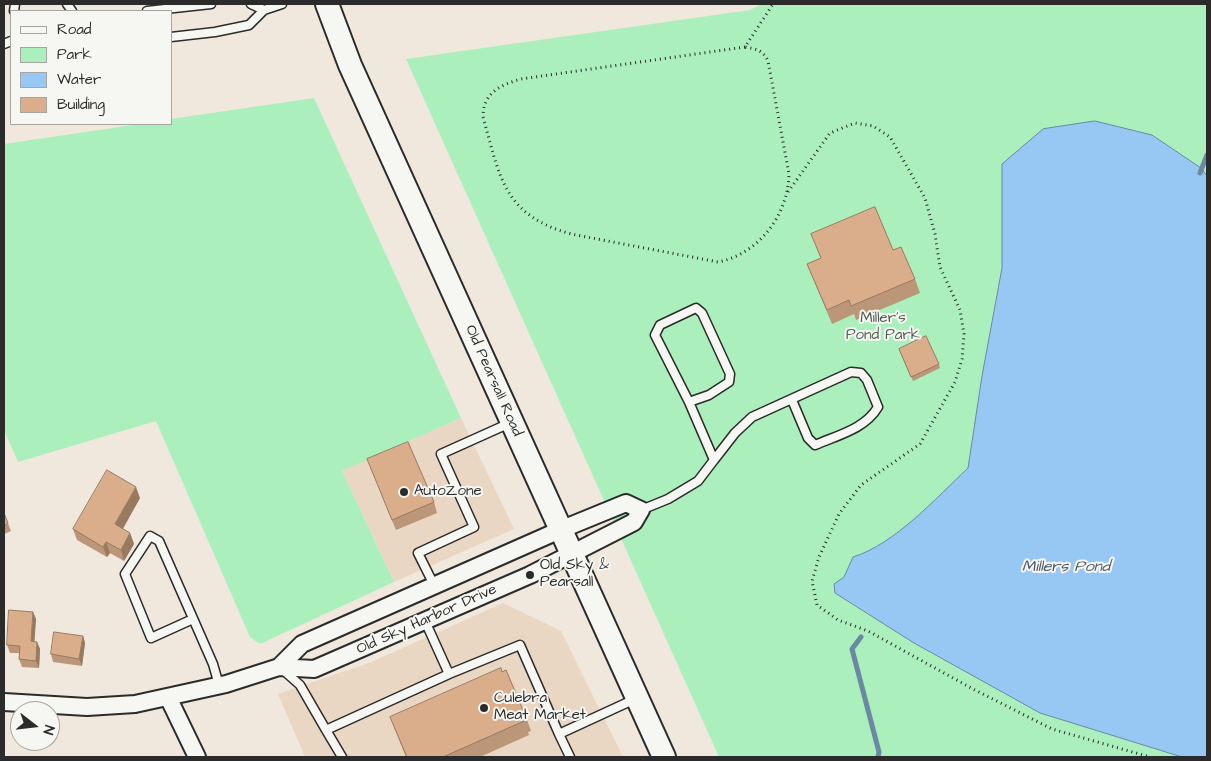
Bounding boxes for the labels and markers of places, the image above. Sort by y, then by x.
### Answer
place label: AutoZone [414,483,482,501]
marker: AutoZone [398,486,410,498]
place label: Old Sky & Pearsall [540,557,609,592]
marker: Old Sky & Pearsall [524,569,536,581]
place label: Culebra Meat Market [494,690,586,725]
marker: Culebra Meat Market [478,702,490,714]

